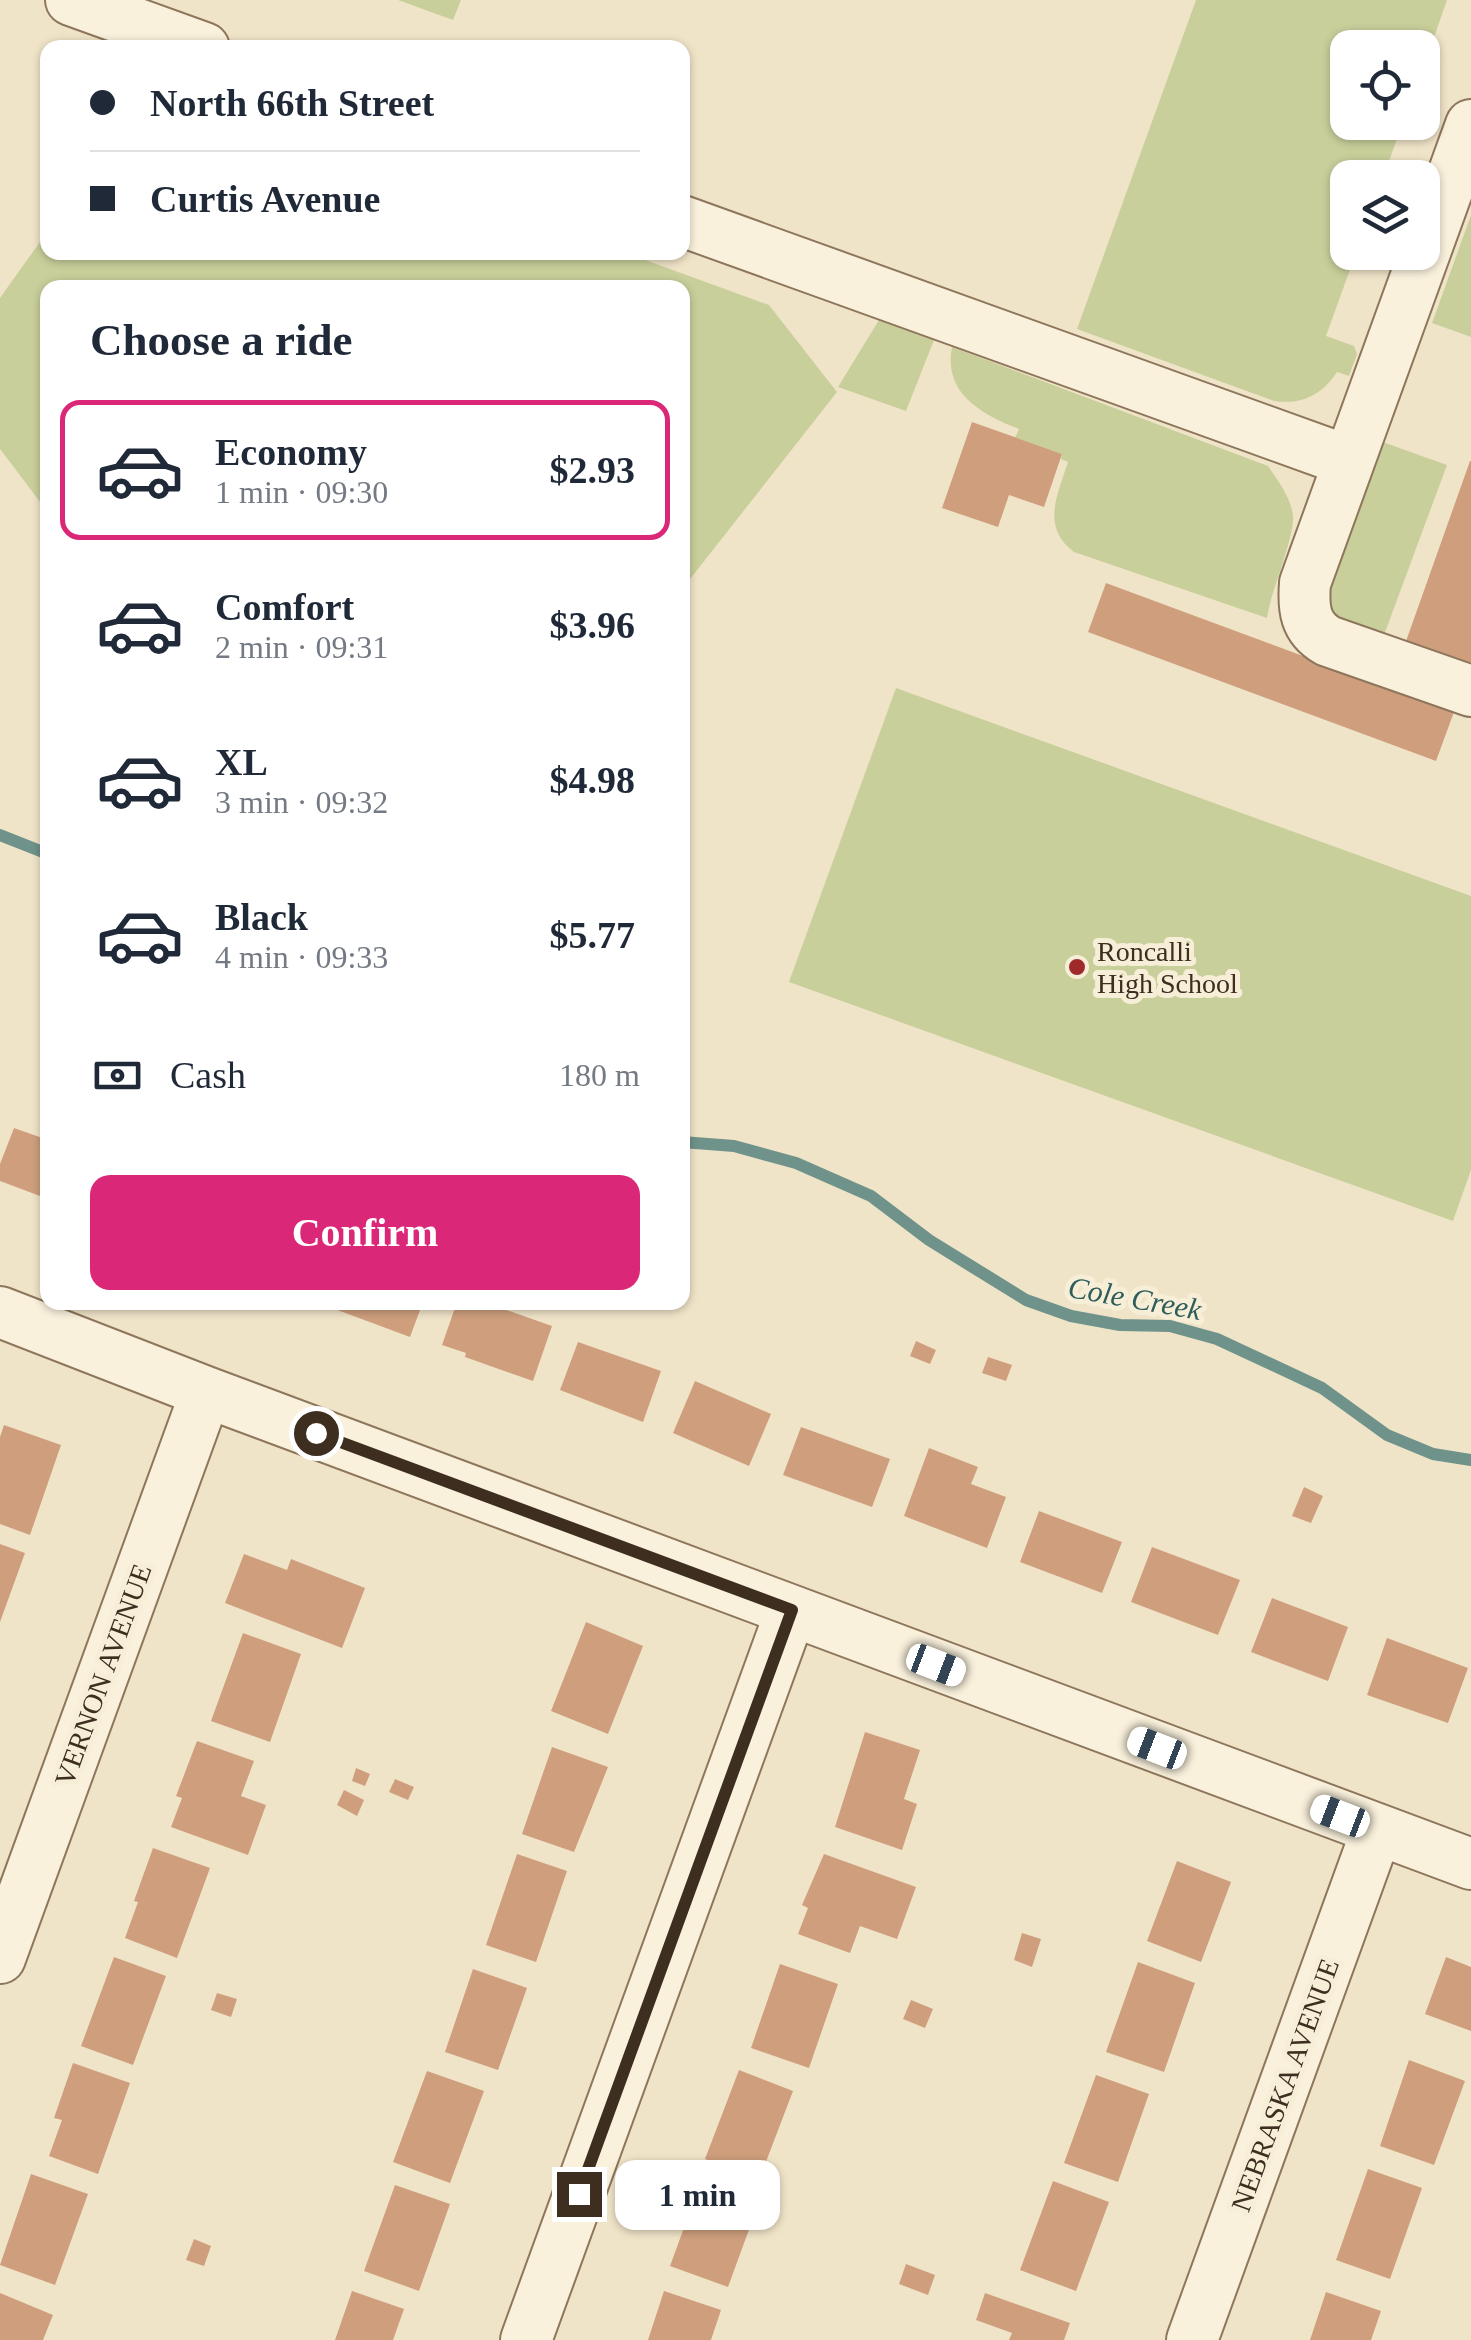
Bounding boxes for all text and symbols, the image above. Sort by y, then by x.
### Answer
map controls [1330,30,1440,270]
button: locate [1330,30,1440,140]
text: North 66th Street [150,82,434,124]
button: layers [1330,160,1440,270]
text: Curtis Avenue [150,178,380,220]
text: Choose a ride [90,315,353,365]
icon: car [95,425,185,515]
text: Economy [215,431,367,473]
text: $2.93 [550,449,635,491]
text: 1 min · 09:30 [215,474,388,510]
icon: car [95,580,185,670]
text: Comfort [215,586,354,628]
text: $3.96 [550,604,635,646]
text: 2 min · 09:31 [215,629,388,665]
icon: car [95,735,185,825]
text: XL [215,741,268,783]
text: $4.98 [550,759,635,801]
text: 3 min · 09:32 [215,784,388,820]
icon: car [95,890,185,980]
text: Black [215,896,308,938]
text: $5.77 [550,914,635,956]
place label: Roncalli High School [1097,936,1238,999]
text: 4 min · 09:33 [215,939,388,975]
marker: Roncalli High School [1066,956,1088,978]
icon: cash [90,1048,145,1103]
text: Cash [170,1054,246,1096]
text: 180 m [559,1057,640,1093]
button: Confirm [90,1175,640,1290]
water label: Cole Creek [1066,1270,1205,1326]
route start [294,1411,339,1456]
street label: VERNON AVENUE [48,1560,158,1790]
car [903,1640,969,1690]
car [1124,1723,1190,1773]
car [1307,1791,1373,1841]
street label: NEBRASKA AVENUE [1225,1955,1345,2215]
callout: 1 min [614,2159,779,2229]
route end [557,2172,602,2217]
text: 1 min [659,2177,736,2213]

